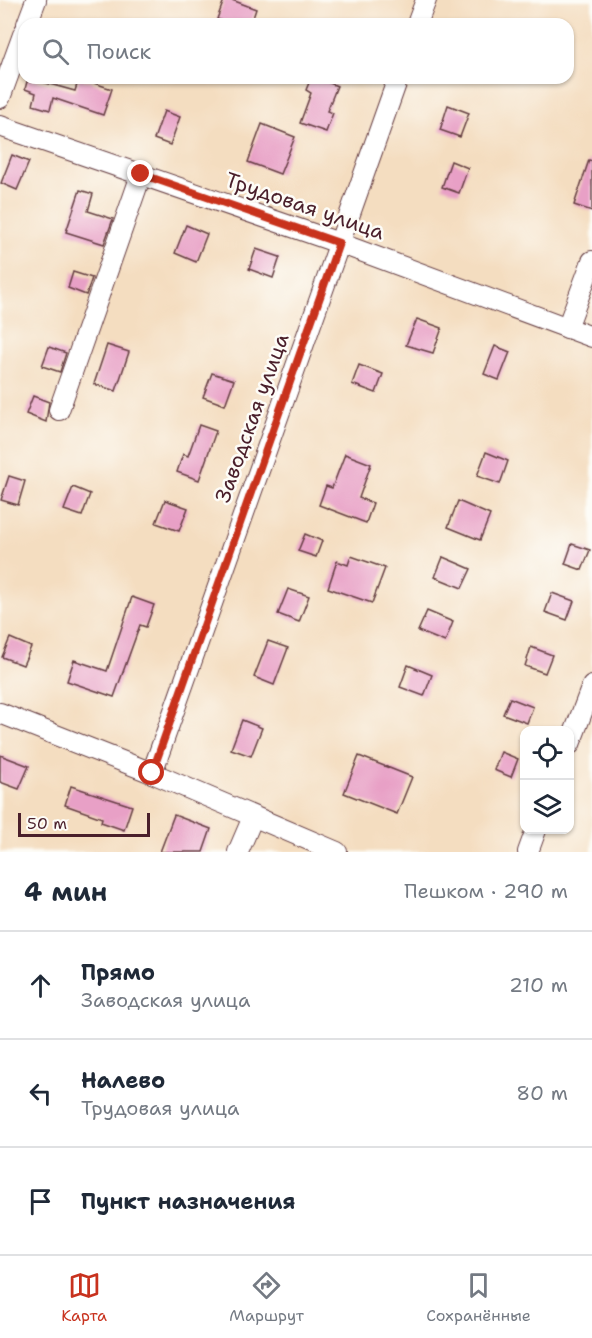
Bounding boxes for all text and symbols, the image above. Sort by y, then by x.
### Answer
search box [18,18,574,84]
icon: search [39,35,72,68]
text: Поиск [87,37,151,66]
route end [127,160,153,186]
street label: Трудовая улица [222,166,388,246]
street label: Заводская улица [208,330,296,506]
map controls [520,726,574,834]
button: locate [520,726,574,780]
route start [138,759,164,785]
button: layers [520,780,574,834]
scale bar [18,810,150,838]
text: 50 m [27,813,67,834]
text: 4 мин [24,874,107,909]
text: Пешком · 290 m [404,878,568,904]
text: Прямо [81,958,155,987]
icon: ahead [24,969,57,1002]
text: 210 m [509,972,568,998]
text: Заводская улица [81,987,250,1013]
text: Налево [81,1066,165,1095]
icon: left [24,1077,57,1110]
text: 80 m [516,1080,568,1106]
text: Трудовая улица [81,1095,240,1121]
icon: arrive [24,1185,57,1218]
text: Пункт назначения [81,1187,295,1216]
tab: Карта [61,1269,107,1326]
tab: Маршрут [229,1269,304,1326]
tab: Сохранённые [426,1269,531,1326]

